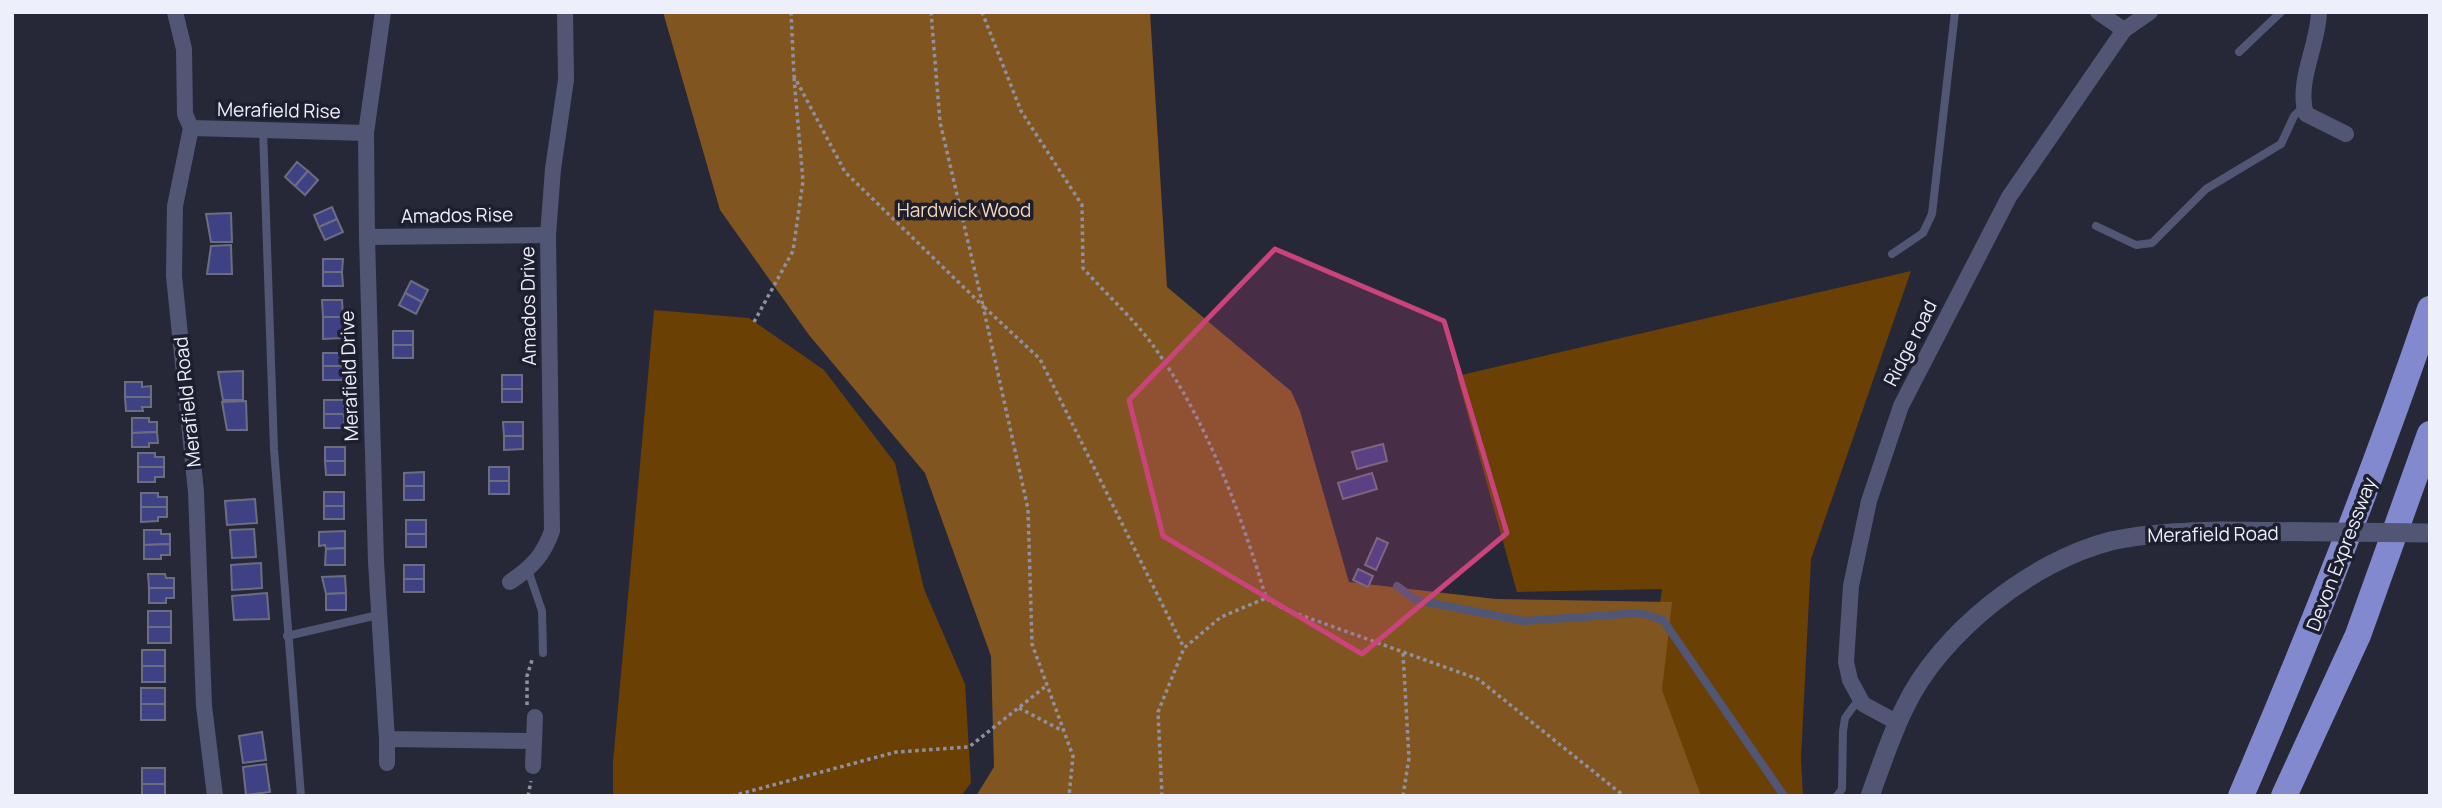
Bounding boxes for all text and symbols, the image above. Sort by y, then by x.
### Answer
street label: Merafield Rise [217,96,341,124]
park label: Hardwick Wood [897,197,1031,223]
street label: Amados Rise [401,201,513,229]
street label: Amados Drive [514,246,542,366]
street label: Ridge road [1877,295,1943,391]
street label: Merafield Drive [334,310,364,442]
street label: Merafield Road [167,335,207,469]
street label: Devon Expressway [2300,473,2382,635]
street label: Merafield Road [2147,520,2279,548]

